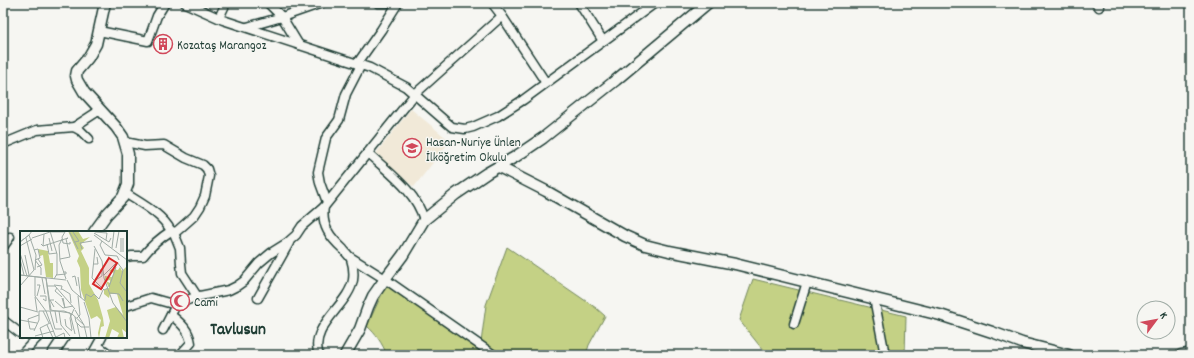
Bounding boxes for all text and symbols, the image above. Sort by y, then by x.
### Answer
building icon: Kozataş Marangoz [152,33,174,55]
place label: Kozataş Marangoz [177,37,266,56]
place label: Hasan-Nuriye Ünlen İlköğretim Okulu [426,134,521,168]
school or university icon: Hasan-Nuriye Ünlen İlköğretim Okulu [401,137,423,159]
inset map [20,231,127,338]
mosque icon: Cami [169,290,191,312]
place label: Cami [194,294,218,313]
north arrow [1136,300,1176,340]
text: K [1155,309,1171,322]
district label: Tavlusun [210,319,266,343]

